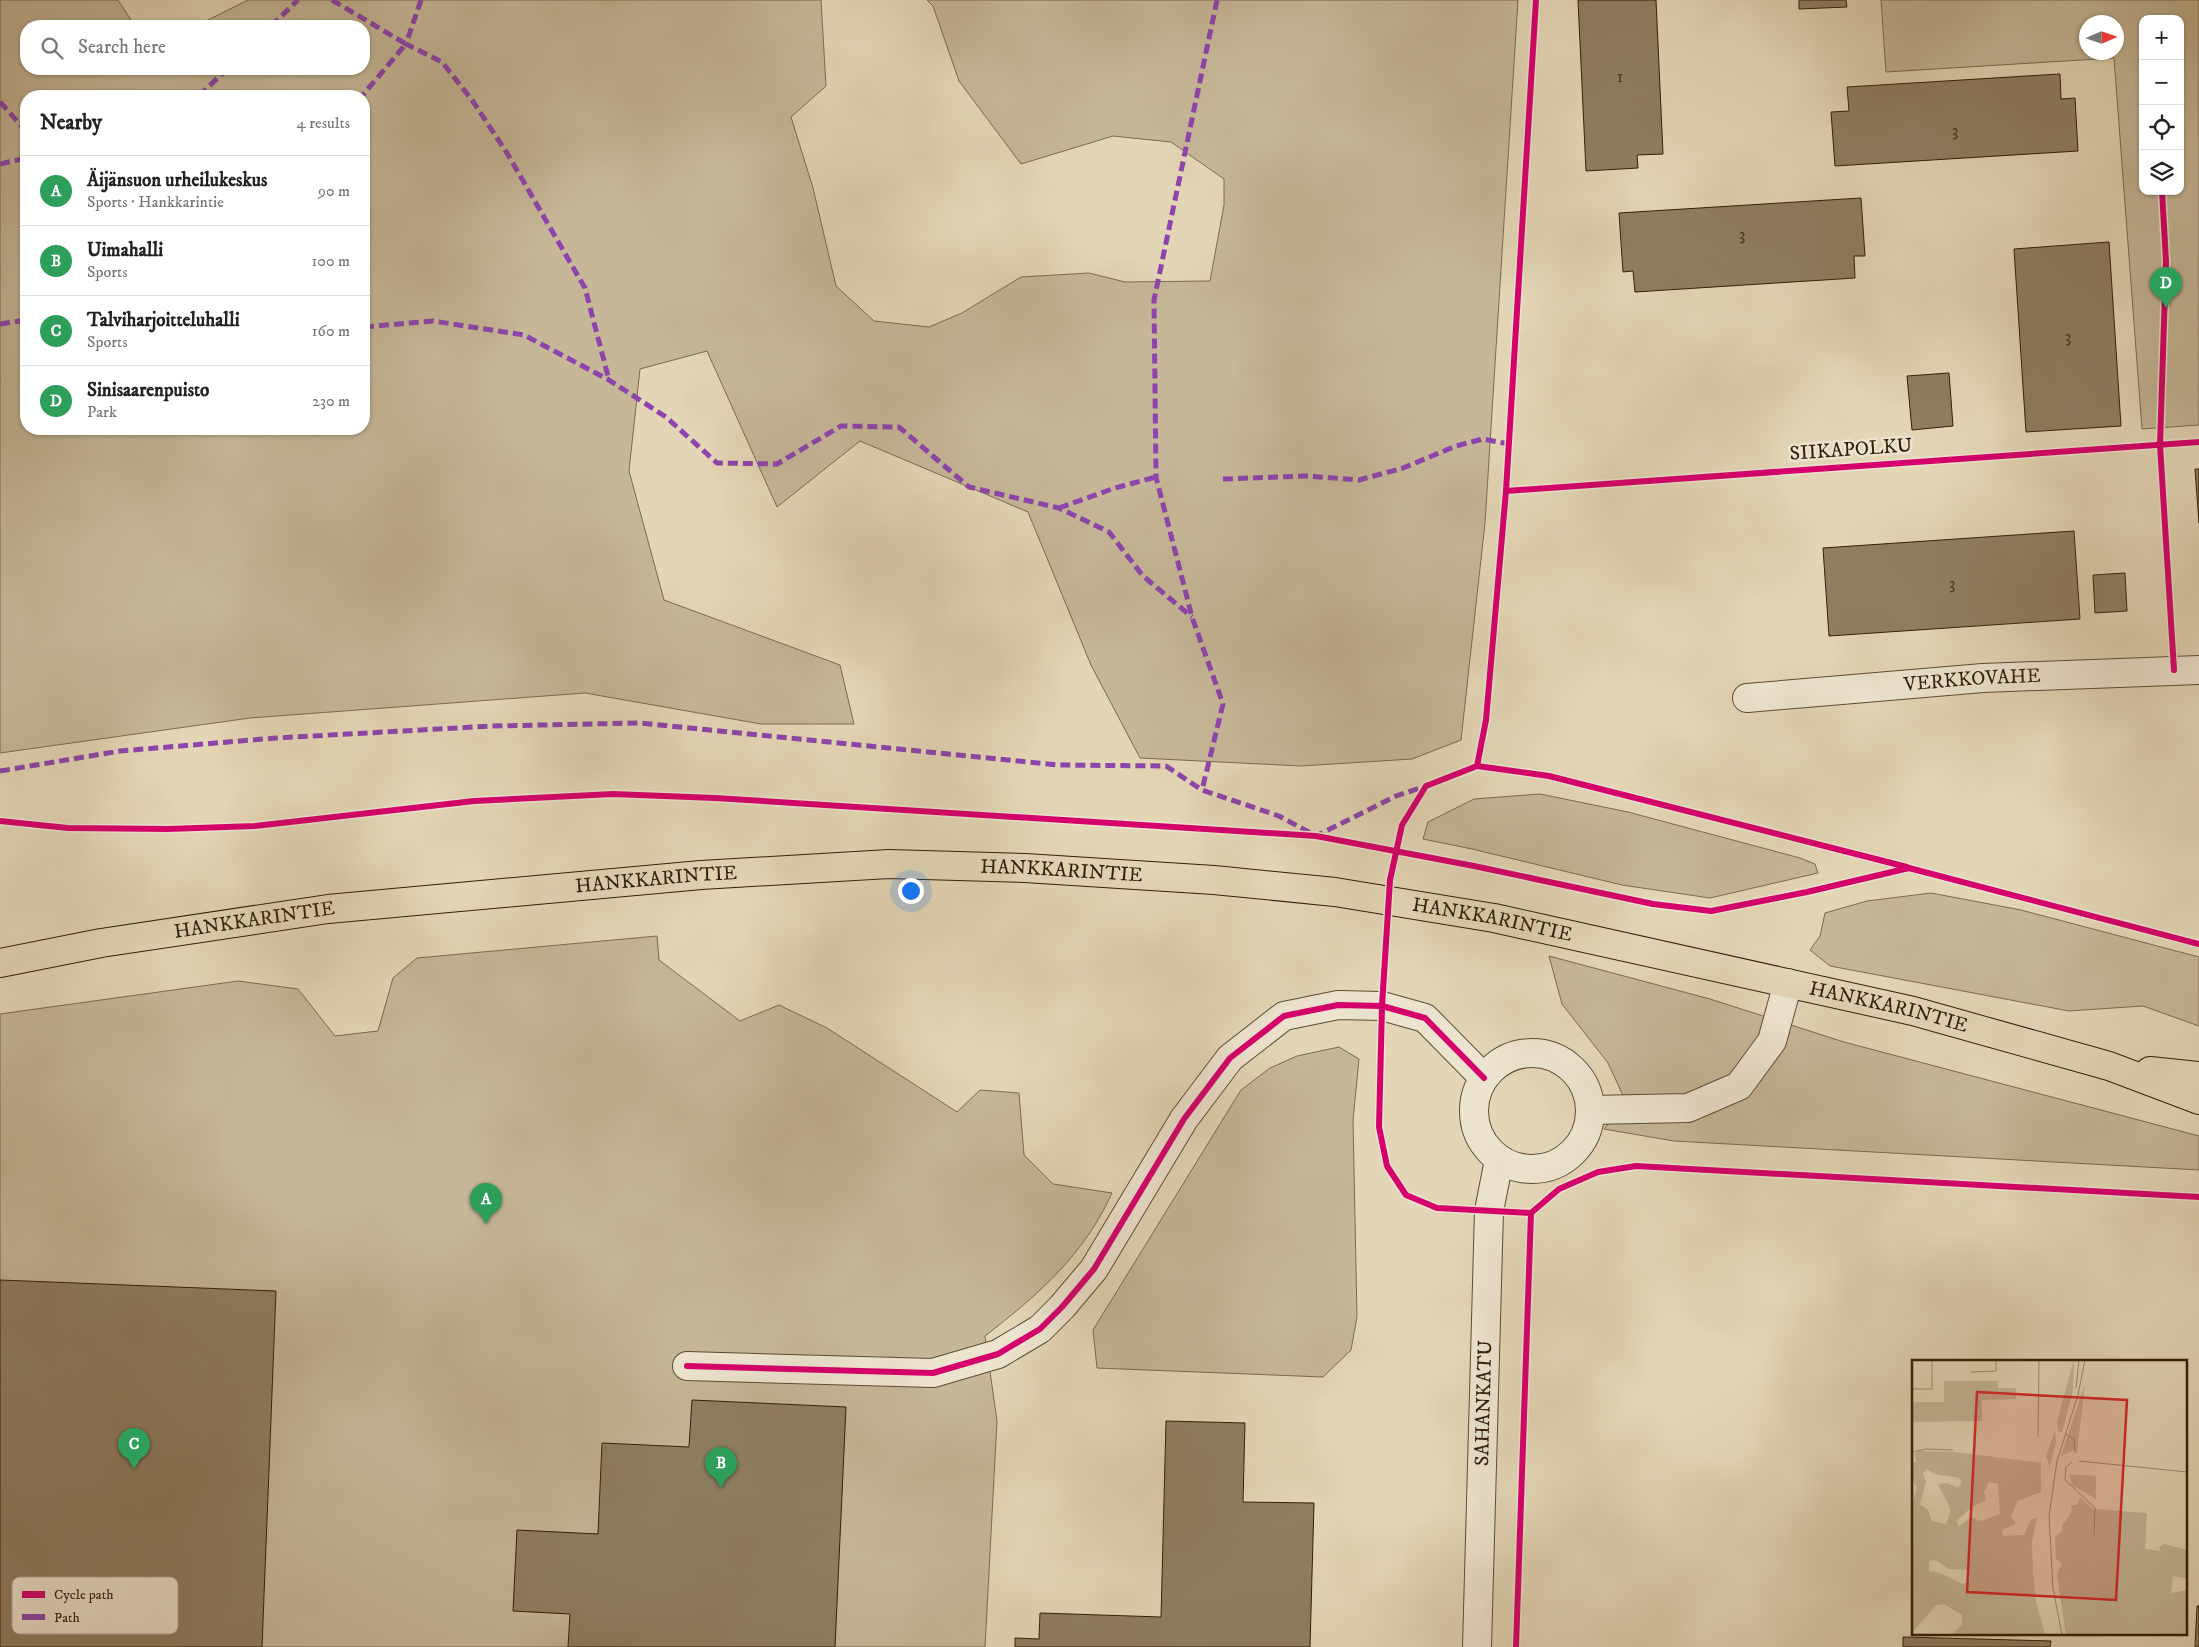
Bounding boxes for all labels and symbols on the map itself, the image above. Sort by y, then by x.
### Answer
north arrow [2079,15,2124,60]
house number: 1 [1617,66,1623,88]
house number: 3 [1952,120,1958,142]
house number: 3 [1739,224,1745,246]
pin: D [2150,267,2182,308]
house number: 3 [2065,326,2071,348]
street label: SIIKAPOLKU [1789,433,1913,467]
house number: 3 [1949,573,1955,595]
street label: VERKKOVAHE [1902,663,2041,697]
street label: HANKKARINTIE [980,854,1143,888]
street label: HANKKARINTIE [574,860,738,899]
your location [898,878,924,904]
street label: HANKKARINTIE [1410,892,1574,947]
street label: HANKKARINTIE [172,896,336,944]
street label: HANKKARINTIE [1807,976,1971,1038]
pin: A [470,1183,502,1224]
street label: SAHANKATU [1469,1340,1498,1466]
inset map [1912,1360,2186,1634]
pin: C [118,1428,150,1469]
pin: B [705,1447,737,1488]
legend [12,1577,178,1634]
text: Cycle path [54,1586,114,1604]
text: Path [54,1609,81,1627]

